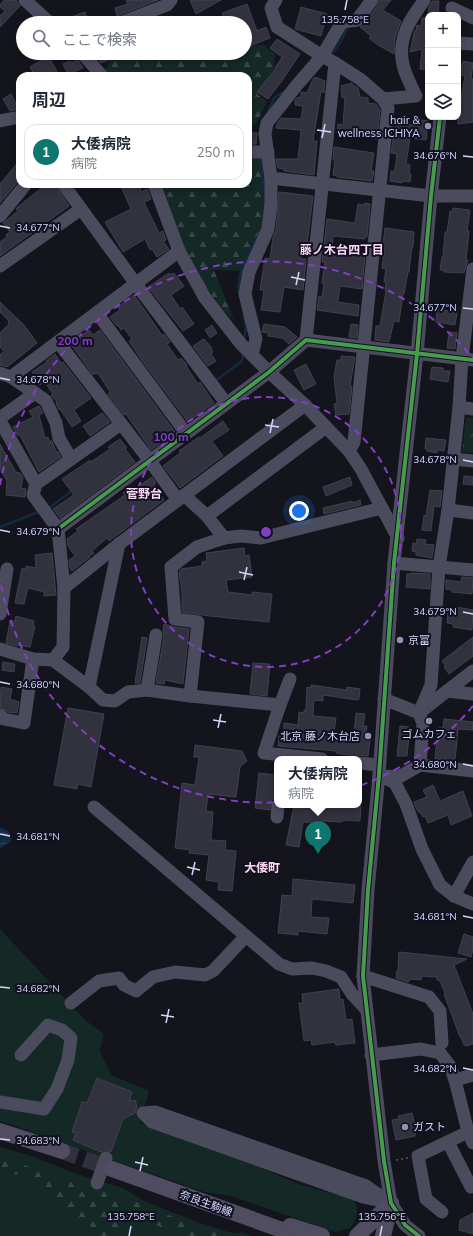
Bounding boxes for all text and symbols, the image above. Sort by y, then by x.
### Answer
map controls [425,12,461,120]
button: + [425,12,461,48]
text: 135.758°E [321,13,369,26]
search box [16,16,252,60]
icon: search [30,27,52,49]
text: ここで検索 [62,30,137,49]
button: − [425,48,461,84]
button: layers [425,84,461,120]
text: 周辺 [32,89,66,110]
place label: hair & wellness ICHIYA [337,113,421,140]
marker: hair & wellness ICHIYA [423,121,433,131]
text: 大倭病院 [71,134,131,153]
text: 1 [42,144,50,160]
text: 250 m [197,144,235,160]
text: 34.676°N [413,149,457,162]
text: 病院 [71,155,97,171]
text: 34.677°N [16,221,60,234]
district label: 藤ノ木台四丁目 [300,242,384,257]
text: 34.677°N [413,301,457,314]
text: 200 m [57,333,93,348]
text: 34.678°N [16,373,60,386]
text: 100 m [153,429,189,444]
text: 34.678°N [413,453,457,466]
district label: 菅野台 [126,486,162,501]
your location [289,501,309,521]
text: 34.679°N [16,525,60,538]
centre of rings [259,525,273,539]
text: 34.679°N [413,605,457,618]
place label: 京富 [408,633,430,647]
marker: 京富 [395,635,405,645]
text: 34.680°N [16,678,60,691]
marker: ゴムカフェ [424,716,434,726]
place label: ゴムカフェ [402,727,457,741]
place label: 北京 藤ノ木台店 [280,729,360,743]
marker: 北京 藤ノ木台店 [363,731,373,741]
popup [274,756,362,808]
text: 34.680°N [413,758,457,771]
text: 大倭病院 [288,764,348,783]
text: 病院 [288,785,314,801]
pin: 1 [305,821,331,854]
text: 34.681°N [16,830,60,843]
district label: 大倭町 [244,860,280,875]
text: 34.681°N [413,910,457,923]
text: 34.682°N [16,982,60,995]
text: 34.682°N [413,1062,457,1075]
place label: ガスト [413,1120,446,1134]
marker: ガスト [400,1122,410,1132]
text: 34.683°N [16,1134,60,1147]
street label: 奈良生駒線 [178,1187,234,1219]
text: 135.758°E [107,1210,155,1223]
text: 135.756°E [358,1210,406,1223]

